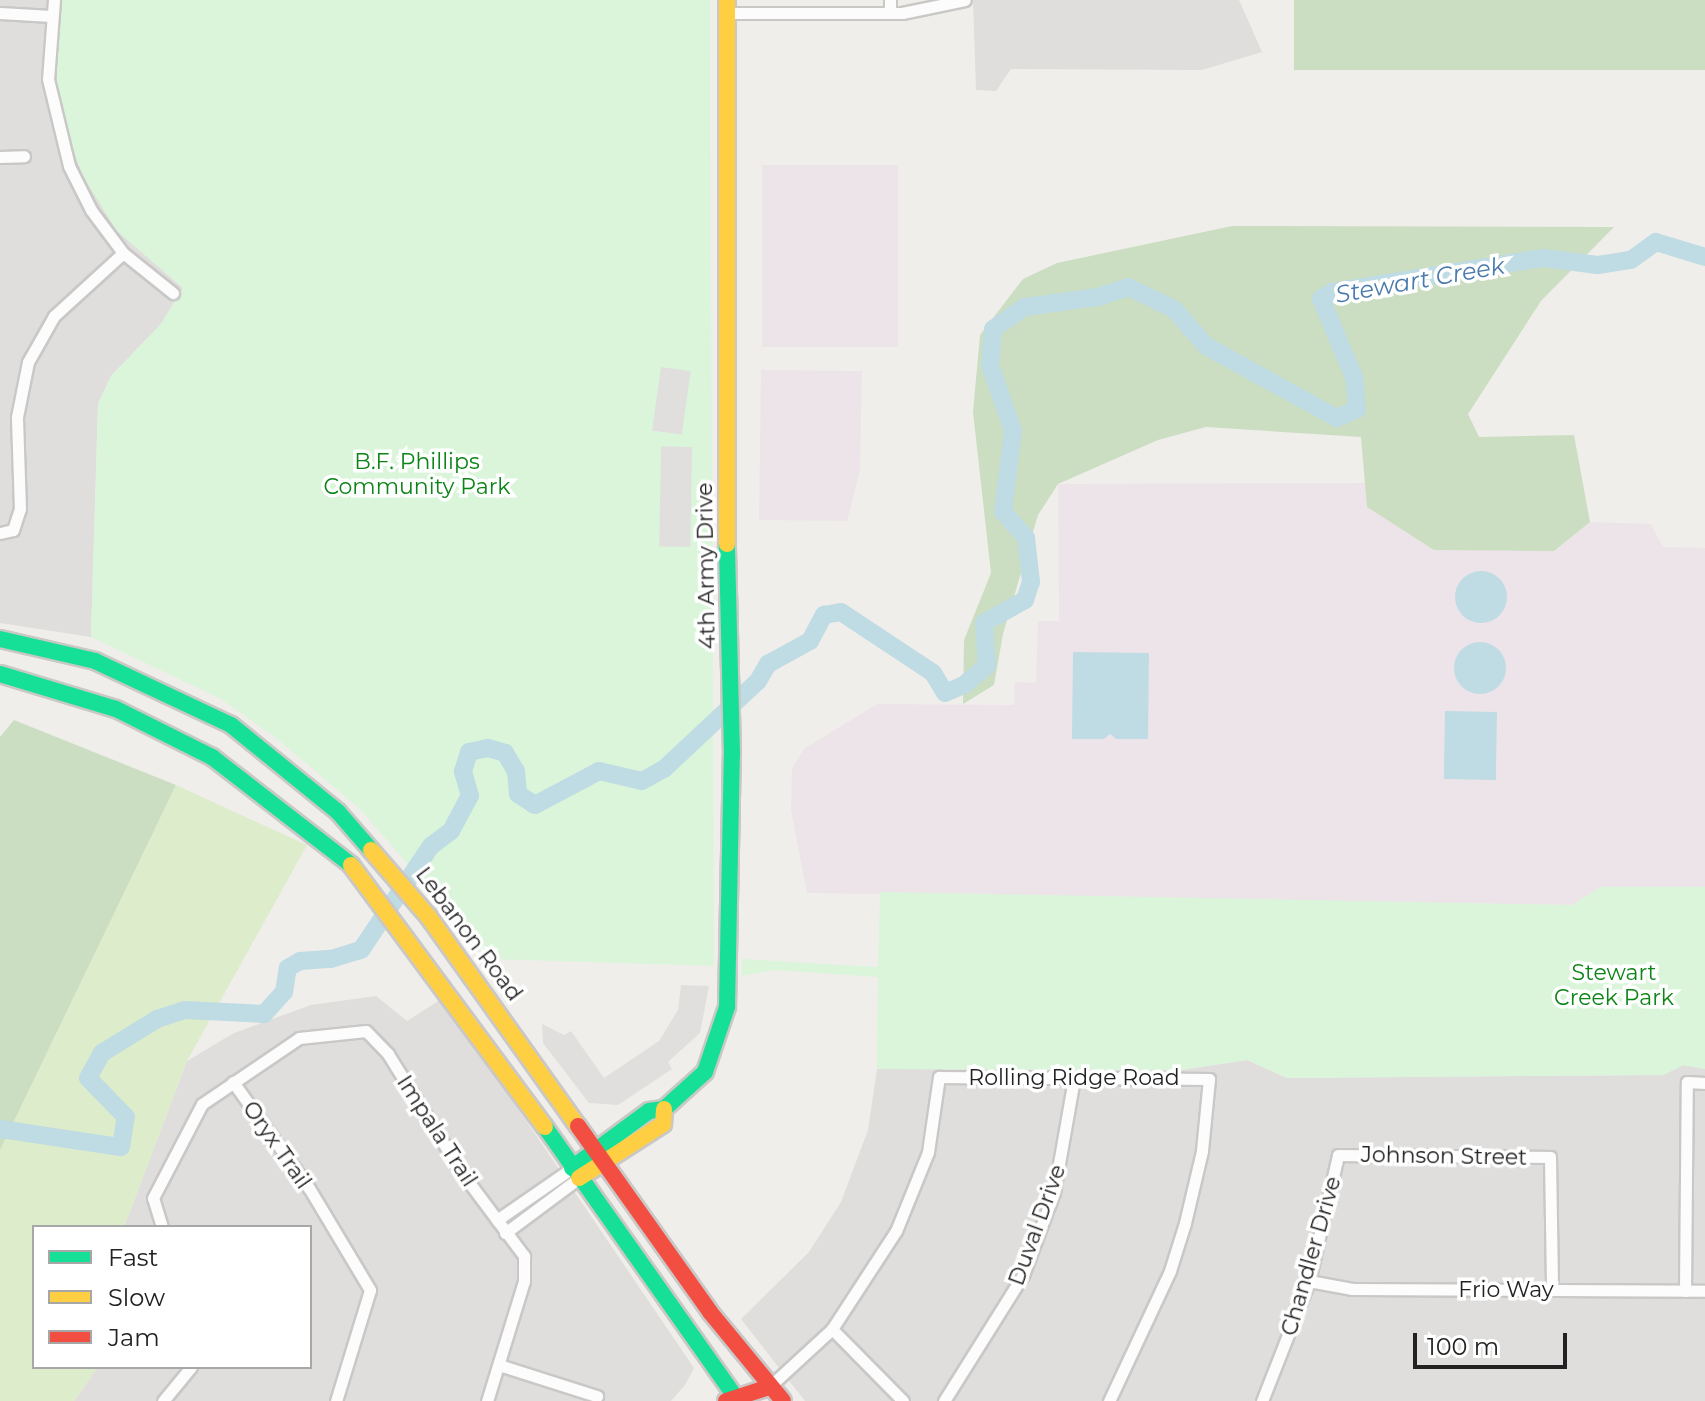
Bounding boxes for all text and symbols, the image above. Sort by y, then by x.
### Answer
water label: Stewart Creek [1333,251,1507,309]
park label: B.F. Phillips Community Park [323,448,511,500]
street label: 4th Army Drive [691,482,721,650]
street label: Lebanon Road [410,862,528,1006]
park label: Stewart Creek Park [1554,959,1674,1010]
street label: Rolling Ridge Road [968,1065,1180,1091]
street label: Impala Trail [391,1070,483,1192]
street label: Oryx Trail [237,1096,317,1194]
street label: Johnson Street [1361,1141,1527,1171]
street label: Duval Drive [1003,1161,1071,1289]
street label: Chandler Drive [1276,1173,1346,1339]
legend [32,1225,312,1369]
text: Fast [108,1243,158,1272]
street label: Frio Way [1458,1277,1554,1303]
text: Slow [108,1283,165,1312]
scale bar [1417,1317,1571,1367]
text: Jam [108,1323,160,1352]
text: 100 m [1427,1332,1499,1361]

